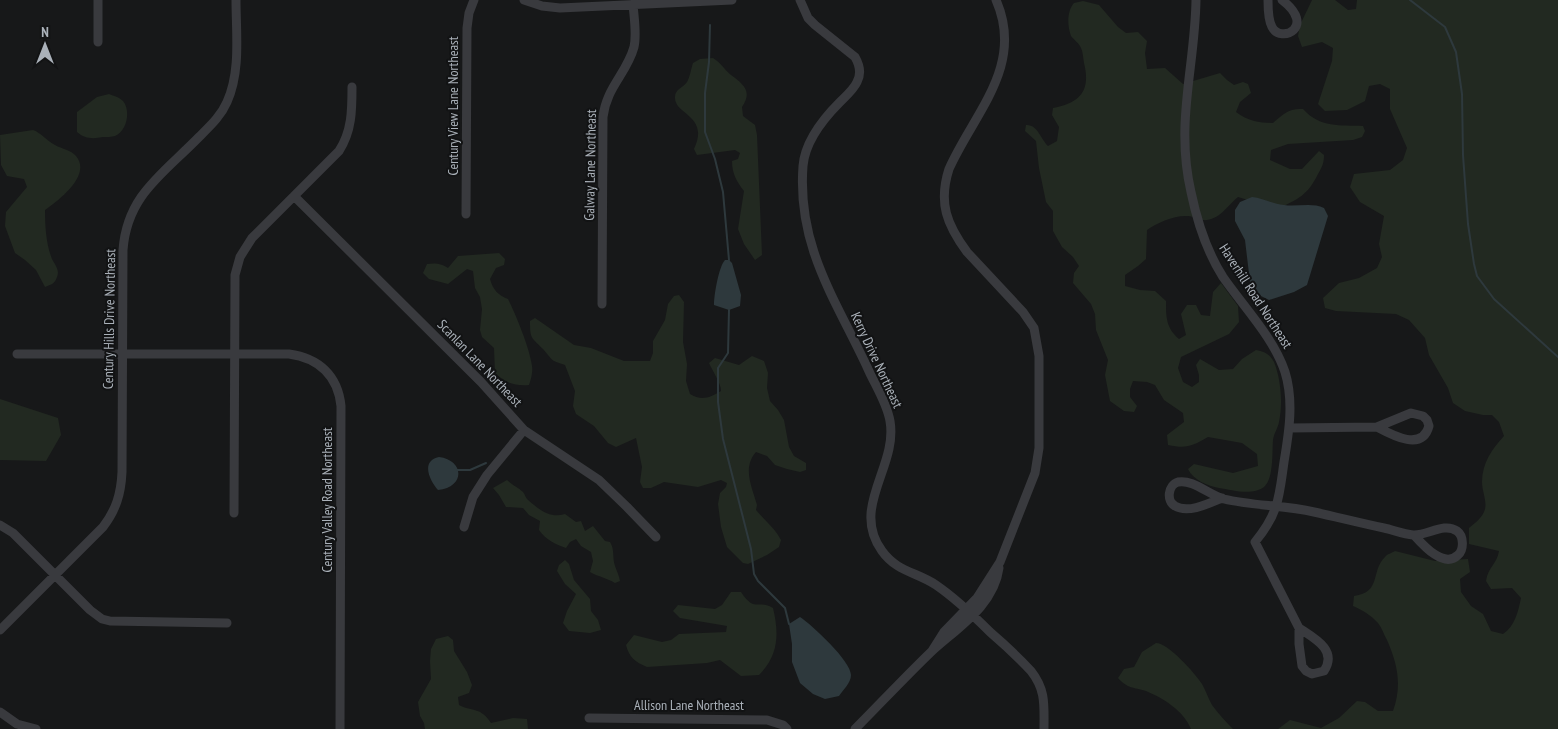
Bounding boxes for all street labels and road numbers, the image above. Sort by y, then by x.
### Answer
street label: Century View Lane Northeast [444,36,462,176]
street label: Galway Lane Northeast [580,109,600,221]
street label: Haverhill Road Northeast [1215,240,1297,352]
street label: Century Hills Drive Northeast [99,248,119,389]
street label: Kerry Drive Northeast [847,309,907,411]
street label: Scanlan Lane Northeast [434,316,526,411]
street label: Century Valley Road Northeast [318,427,336,573]
street label: Allison Lane Northeast [634,696,744,714]

